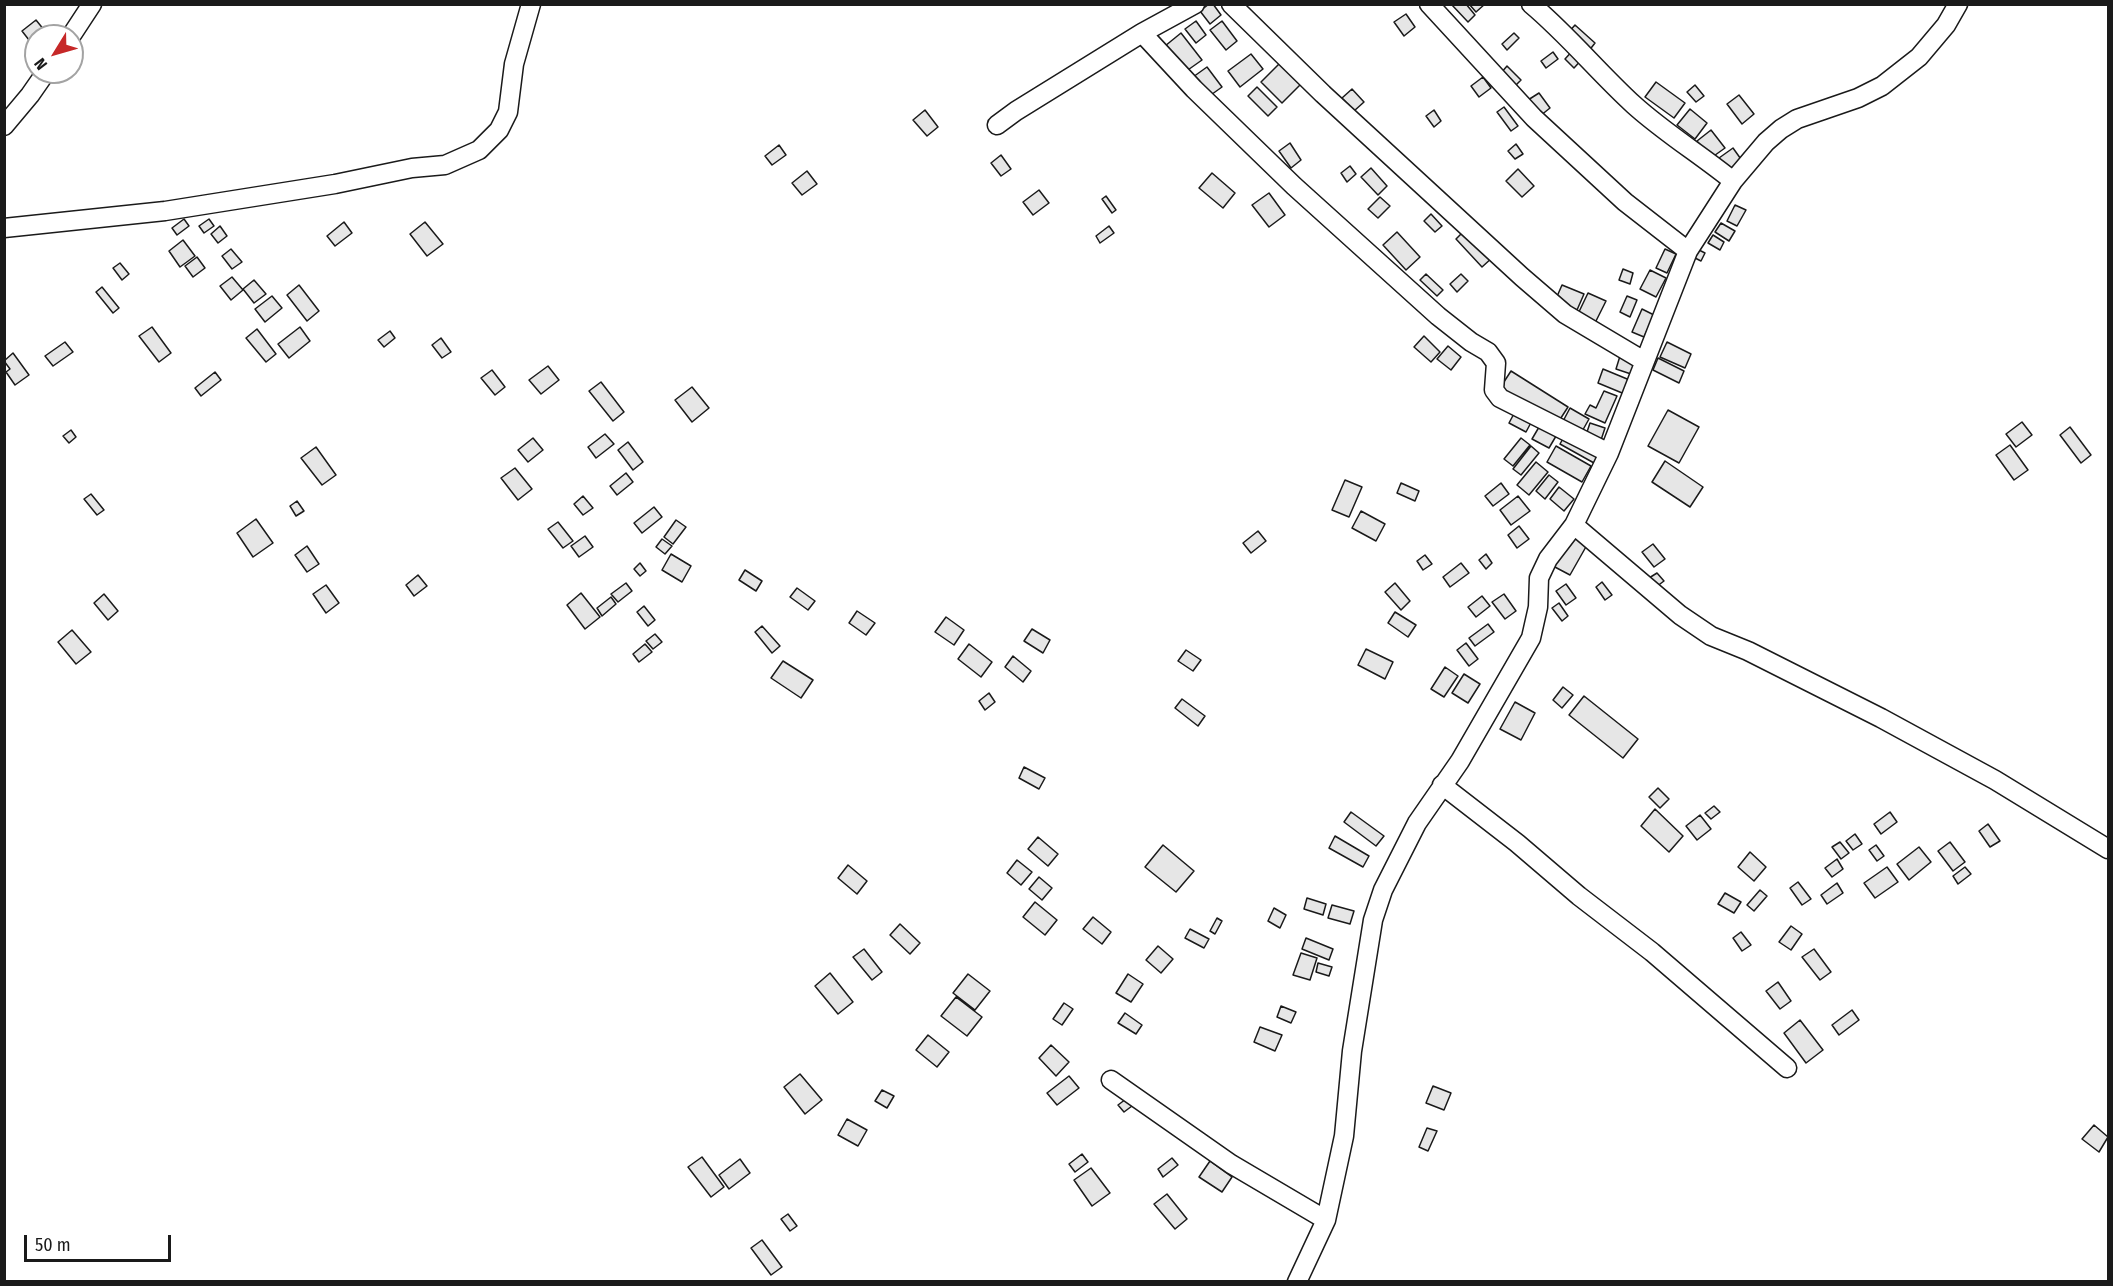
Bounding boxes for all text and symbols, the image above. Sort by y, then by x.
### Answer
north arrow [24,24,84,84]
text: N [30,54,51,73]
scale bar [27,1223,174,1261]
text: 50 m [35,1234,71,1256]

